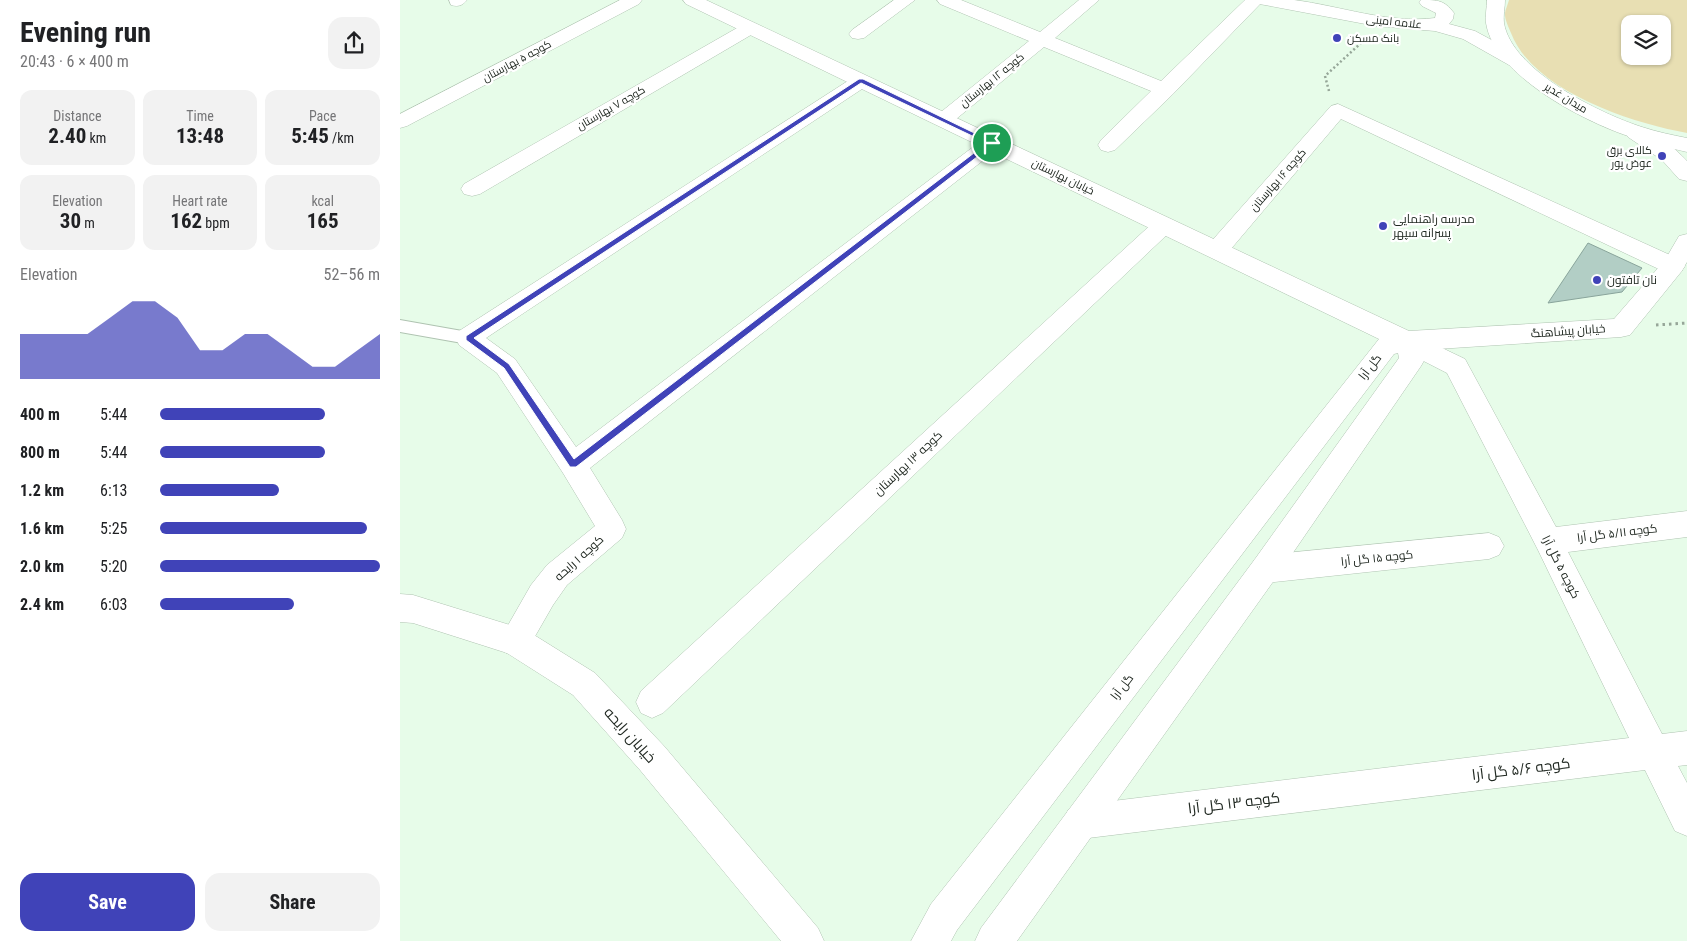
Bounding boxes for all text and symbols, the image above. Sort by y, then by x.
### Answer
street label: علامه امینی [1365,13,1423,31]
map controls [1621,15,1671,65]
button: layers [1621,15,1671,65]
text: Evening run [20,16,151,49]
button: share [328,17,380,69]
marker: بانک مسکن [1331,32,1343,44]
place label: بانک مسکن [1347,32,1399,45]
street label: کوچه ۵ بهارستان [480,37,554,85]
street label: کوچه ۱۲ بهارستان [957,50,1027,110]
text: 20:43 · 6 × 400 m [20,52,129,71]
street label: میدان غدیر [1541,80,1590,116]
street label: کوچه ۷ بهارستان [574,83,648,133]
text: Distance [53,108,101,124]
text: Time [186,108,214,124]
text: Pace [309,108,336,124]
pin [971,122,1013,164]
text: 2.40 [48,124,86,148]
text: 13:48 [176,124,224,148]
text: 5:45 [291,124,329,148]
icon: arrive [978,129,1006,157]
text: km [86,130,106,146]
text: /km [329,130,354,146]
place label: کالای برق عوض پور [1607,144,1652,170]
street label: کوچه ۱۶ بهارستان [1247,146,1309,214]
marker: کالای برق عوض پور [1656,150,1668,162]
street label: خیابان بهارستان [1030,156,1096,198]
text: Elevation [52,193,103,209]
text: Heart rate [172,193,228,209]
text: kcal [311,193,334,209]
text: 30 [60,209,81,233]
text: 162 [170,209,202,233]
text: 165 [307,209,339,233]
place label: مدرسه راهنمایی پسرانه سپهر [1392,212,1475,242]
text: m [81,215,95,231]
text: bpm [202,215,230,231]
marker: مدرسه راهنمایی پسرانه سپهر [1377,220,1389,232]
text: Elevation [20,265,78,284]
text: 52–56 m [324,265,380,284]
place label: نان تافتون [1607,273,1657,287]
marker: نان تافتون [1591,274,1603,286]
street label: خیابان پیشاهنگ [1530,321,1606,343]
street label: گل آرا [1356,351,1384,383]
text: 400 m [20,405,60,424]
text: 5:44 [100,405,127,424]
street label: کوچه ۱۳ بهارستان [871,428,946,500]
text: 800 m [20,443,60,462]
text: 5:44 [100,443,127,462]
text: 1.2 km [20,481,64,500]
text: 6:13 [100,481,127,500]
text: 1.6 km [20,519,64,538]
text: 5:25 [100,519,127,538]
street label: کوچه ۵/۱۱ گل آرا [1576,521,1658,547]
street label: کوچه ۱ رایحه [552,532,608,585]
street label: کوچه ۵ گل آرا [1537,533,1583,602]
street label: کوچه ۱۵ گل آرا [1340,547,1414,571]
text: 2.0 km [20,557,64,576]
text: 5:20 [100,557,127,576]
text: 2.4 km [20,595,64,614]
text: 6:03 [100,595,127,614]
street label: گل آرا [1108,671,1136,703]
street label: خیابان رایحه [600,703,660,767]
street label: کوچه ۵/۶ گل آرا [1471,754,1571,785]
street label: کوچه ۱۳ گل آرا [1187,788,1281,819]
button: Save [20,873,195,931]
button: Share [205,873,380,931]

